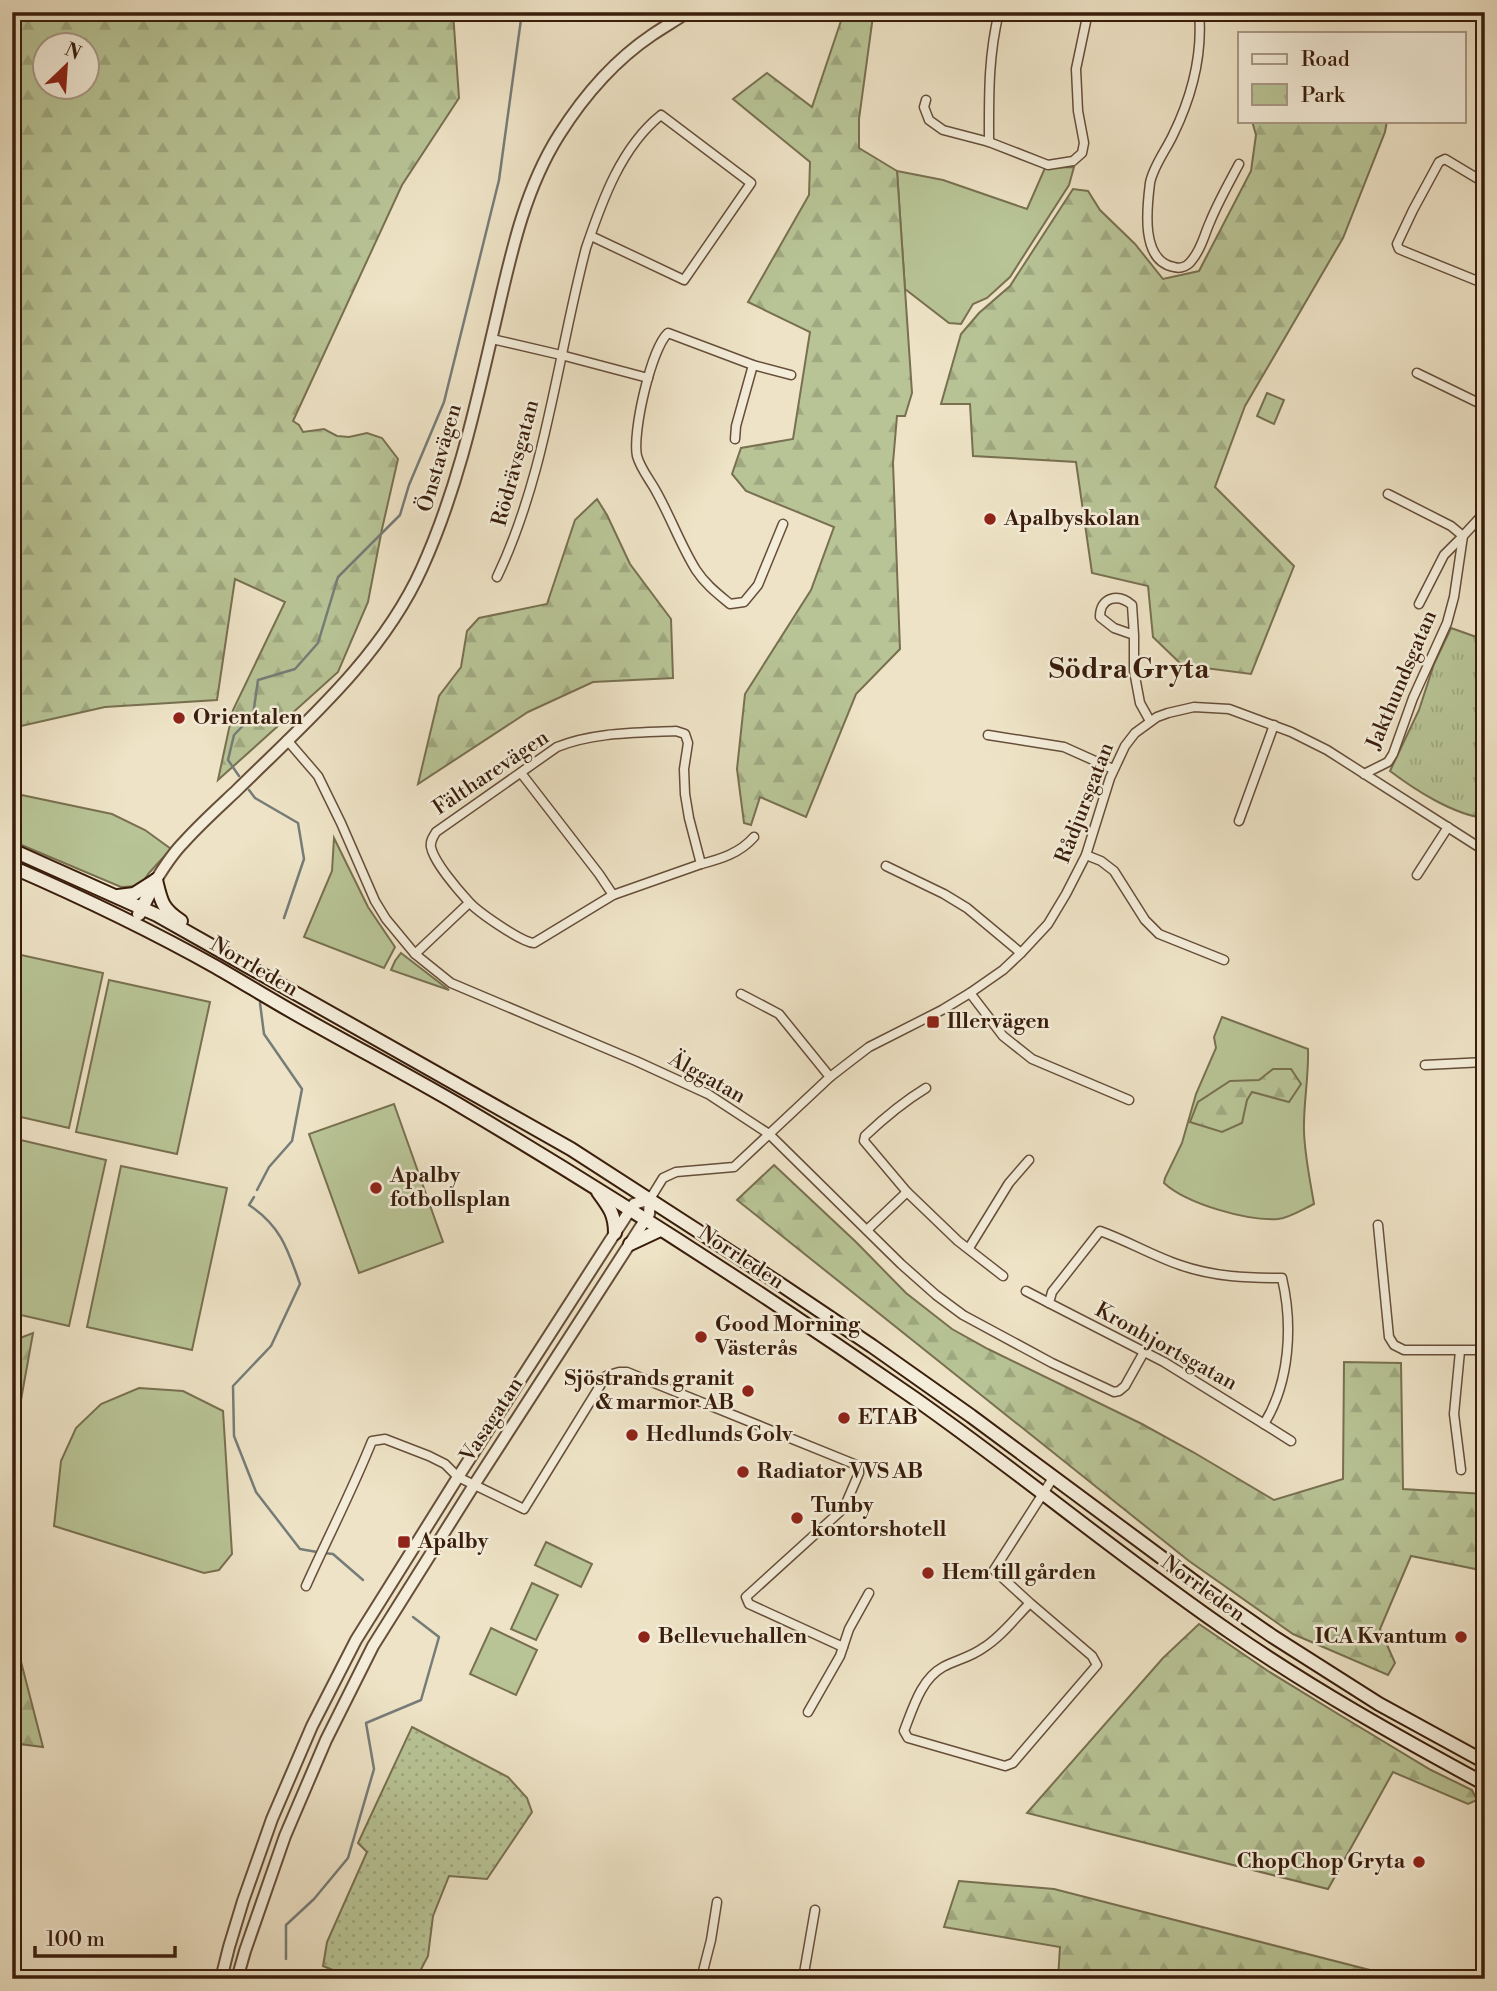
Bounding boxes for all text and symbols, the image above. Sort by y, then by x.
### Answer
north arrow [32,32,102,102]
legend [1238,32,1466,122]
text: N [61,37,85,66]
text: Road [1301,47,1350,73]
text: Park [1301,83,1346,109]
street label: Rödrävsgatan [487,397,545,529]
street label: Önstavägen [410,400,468,515]
place label: Apalbyskolan [1003,506,1140,532]
marker: Apalbyskolan [982,511,998,527]
street label: Jakthundsgatan [1361,606,1443,754]
district label: Södra Gryta [1049,652,1210,687]
place label: Orientalen [193,705,303,731]
marker: Orientalen [171,710,187,726]
street label: Fältharevägen [428,724,554,821]
street label: Rådjursgatan [1050,739,1120,867]
street label: Norrleden [205,931,303,1003]
place label: Illervägen [947,1009,1049,1035]
marker: Illervägen [925,1014,941,1030]
street label: Älggatan [663,1044,751,1110]
place label: Apalby fotbollsplan [389,1163,510,1213]
marker: Apalby fotbollsplan [368,1180,384,1196]
street label: Norrleden [693,1221,789,1296]
street label: Kronhjortsgatan [1090,1297,1242,1397]
place label: Good Morning Västerås [714,1312,861,1362]
marker: Good Morning Västerås [693,1329,709,1345]
place label: Sjöstrands granit & marmor AB [564,1366,735,1416]
street label: Vasagatan [454,1372,529,1468]
marker: Sjöstrands granit & marmor AB [740,1383,756,1399]
place label: ETAB [858,1405,918,1431]
marker: ETAB [836,1410,852,1426]
place label: Hedlunds Golv [646,1422,793,1448]
marker: Hedlunds Golv [624,1427,640,1443]
place label: Radiator VVS AB [757,1459,923,1485]
marker: Radiator VVS AB [735,1464,751,1480]
place label: Tunby kontorshotell [811,1493,946,1543]
marker: Tunby kontorshotell [789,1510,805,1526]
place label: Apalby [417,1529,489,1555]
marker: Apalby [396,1534,412,1550]
street label: Norrleden [1156,1550,1250,1628]
place label: Hem till gården [942,1560,1096,1586]
marker: Hem till gården [920,1565,936,1581]
place label: Bellevuehallen [658,1624,807,1650]
place label: ICA Kvantum [1315,1624,1447,1650]
marker: Bellevuehallen [636,1629,652,1645]
marker: ICA Kvantum [1453,1629,1469,1645]
place label: ChopChop Gryta [1237,1849,1406,1875]
marker: ChopChop Gryta [1411,1854,1427,1870]
scale bar [35,1914,175,1958]
text: 100 m [46,1927,105,1953]

